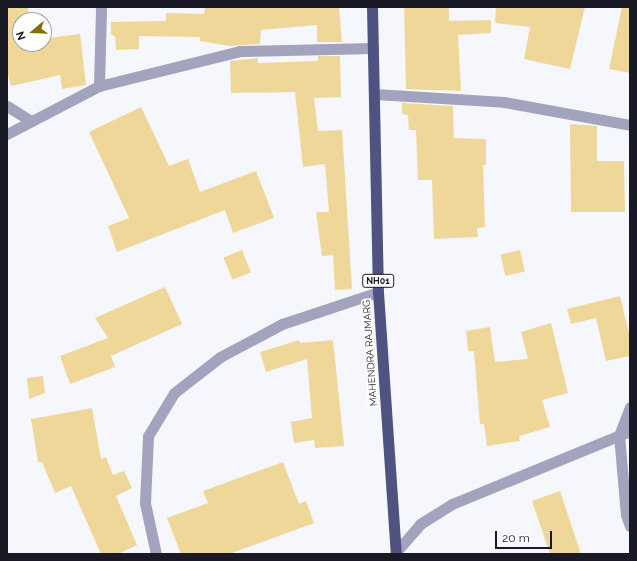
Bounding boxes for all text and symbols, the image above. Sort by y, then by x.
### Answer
north arrow [12,12,52,52]
text: N [14,30,29,42]
road number: NH01 [362,274,394,288]
street label: MAHENDRA RAJMARG [360,299,380,407]
scale bar [497,523,554,549]
text: 20 m [502,531,530,545]

